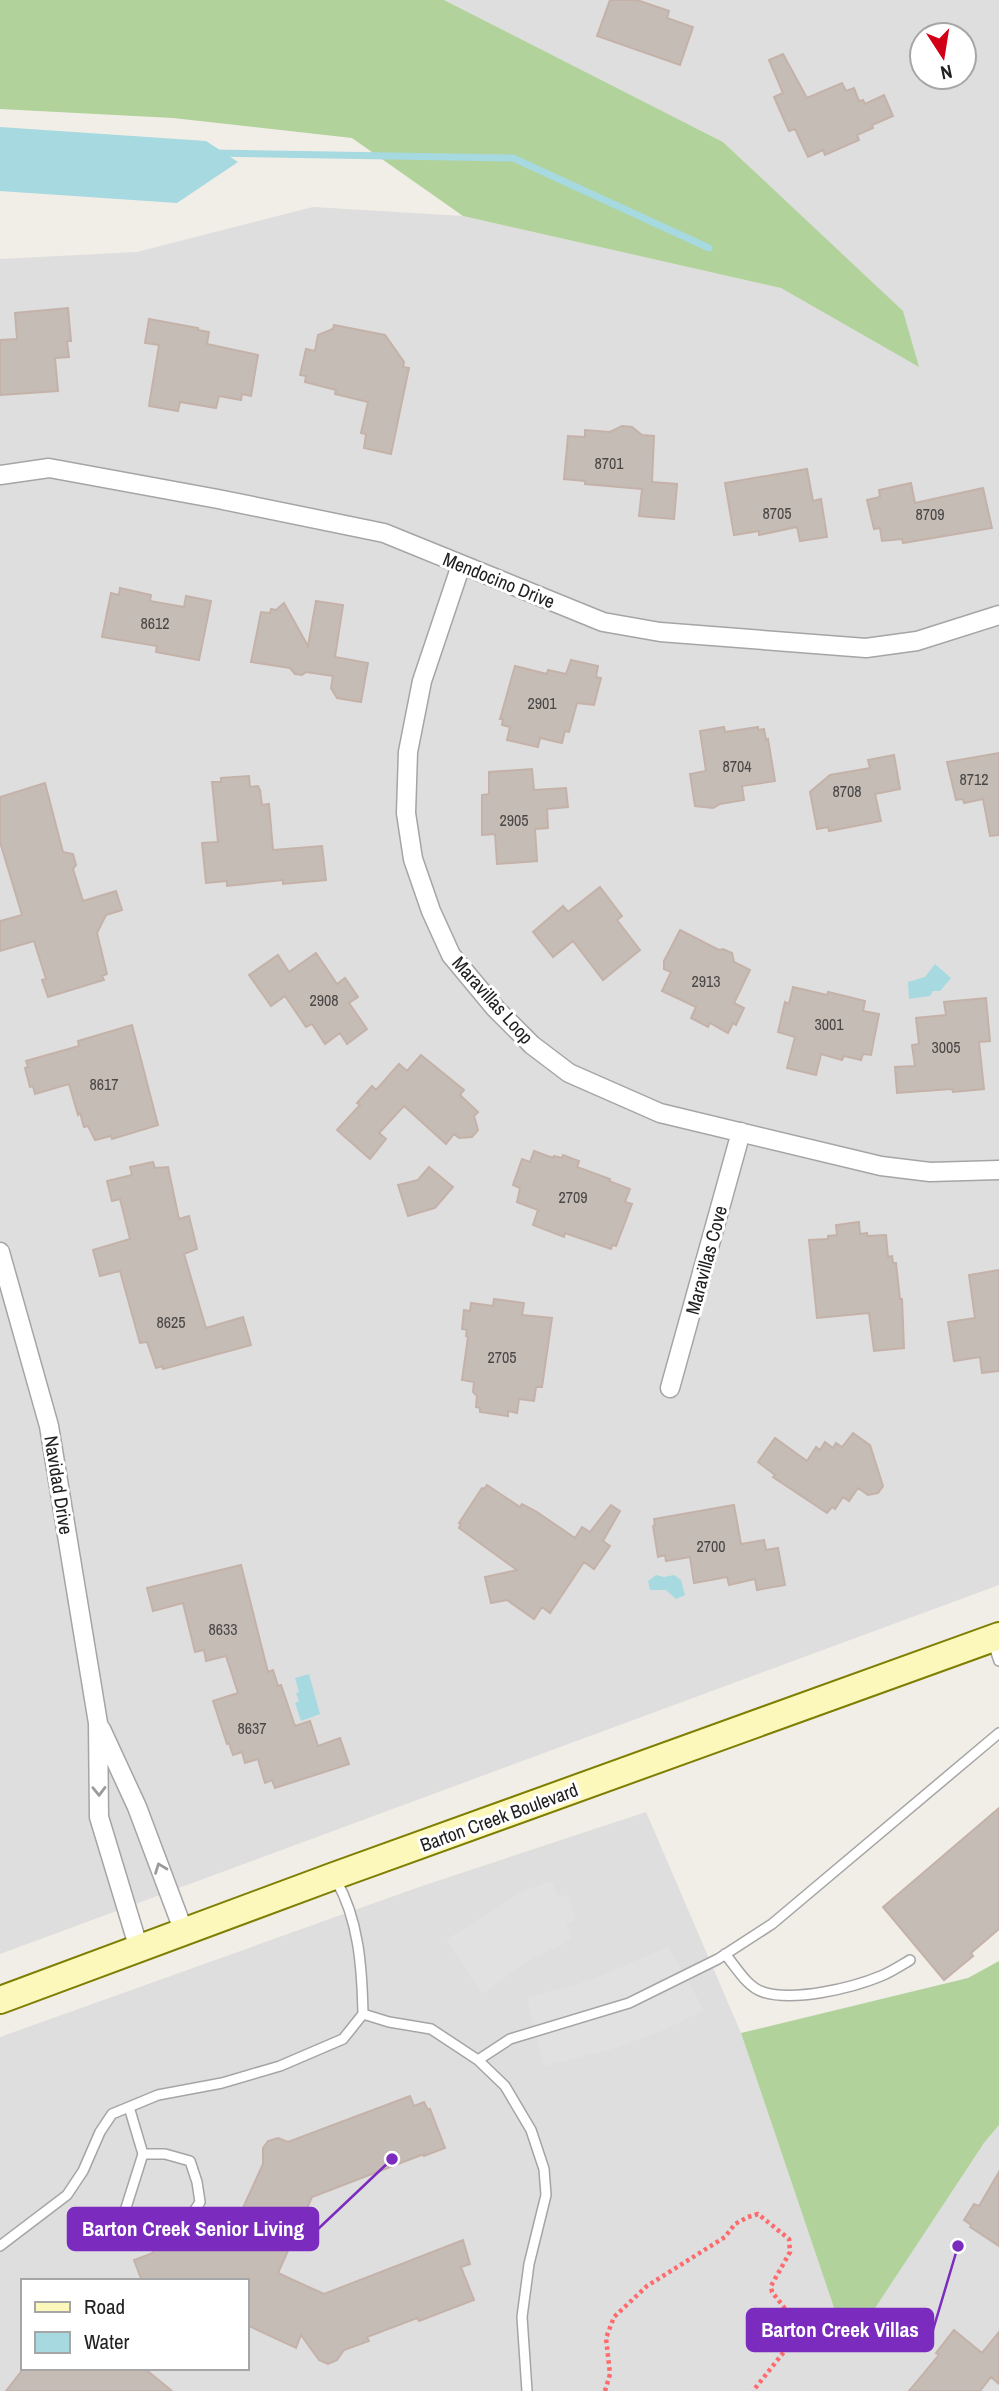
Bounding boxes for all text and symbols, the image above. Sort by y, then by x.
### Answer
north arrow [908,21,978,91]
text: N [938,59,955,87]
house number: 8701 [594,452,624,474]
house number: 8705 [762,502,792,524]
house number: 8709 [915,503,945,525]
street label: Mendocino Drive [439,546,559,614]
house number: 8612 [140,612,170,634]
house number: 2901 [527,692,557,714]
house number: 8704 [722,755,752,777]
house number: 8712 [959,768,989,790]
house number: 8708 [832,780,862,802]
house number: 2905 [499,809,529,831]
street label: Maravillas Loop [447,950,539,1050]
house number: 2913 [691,970,721,992]
house number: 2908 [309,989,339,1011]
house number: 3001 [814,1013,844,1035]
house number: 3005 [931,1036,961,1058]
house number: 8617 [89,1073,119,1095]
house number: 2709 [558,1186,588,1208]
street label: Maravillas Cove [679,1203,733,1317]
house number: 8625 [156,1311,186,1333]
house number: 2705 [487,1346,517,1368]
street label: Navidad Drive [38,1434,80,1536]
house number: 2700 [696,1535,726,1557]
house number: 8633 [208,1618,238,1640]
house number: 8637 [237,1717,267,1739]
street label: Barton Creek Boulevard [416,1776,582,1858]
one-way arrow [91,1786,107,1797]
one-way arrow [154,1863,168,1875]
callout: Barton Creek Senior Living [68,2208,318,2250]
text: Barton Creek Senior Living [82,2214,304,2243]
legend [21,2279,248,2370]
text: Road [84,2292,125,2321]
callout: Barton Creek Villas [747,2309,933,2351]
text: Barton Creek Villas [761,2315,919,2344]
text: Water [84,2327,130,2356]

